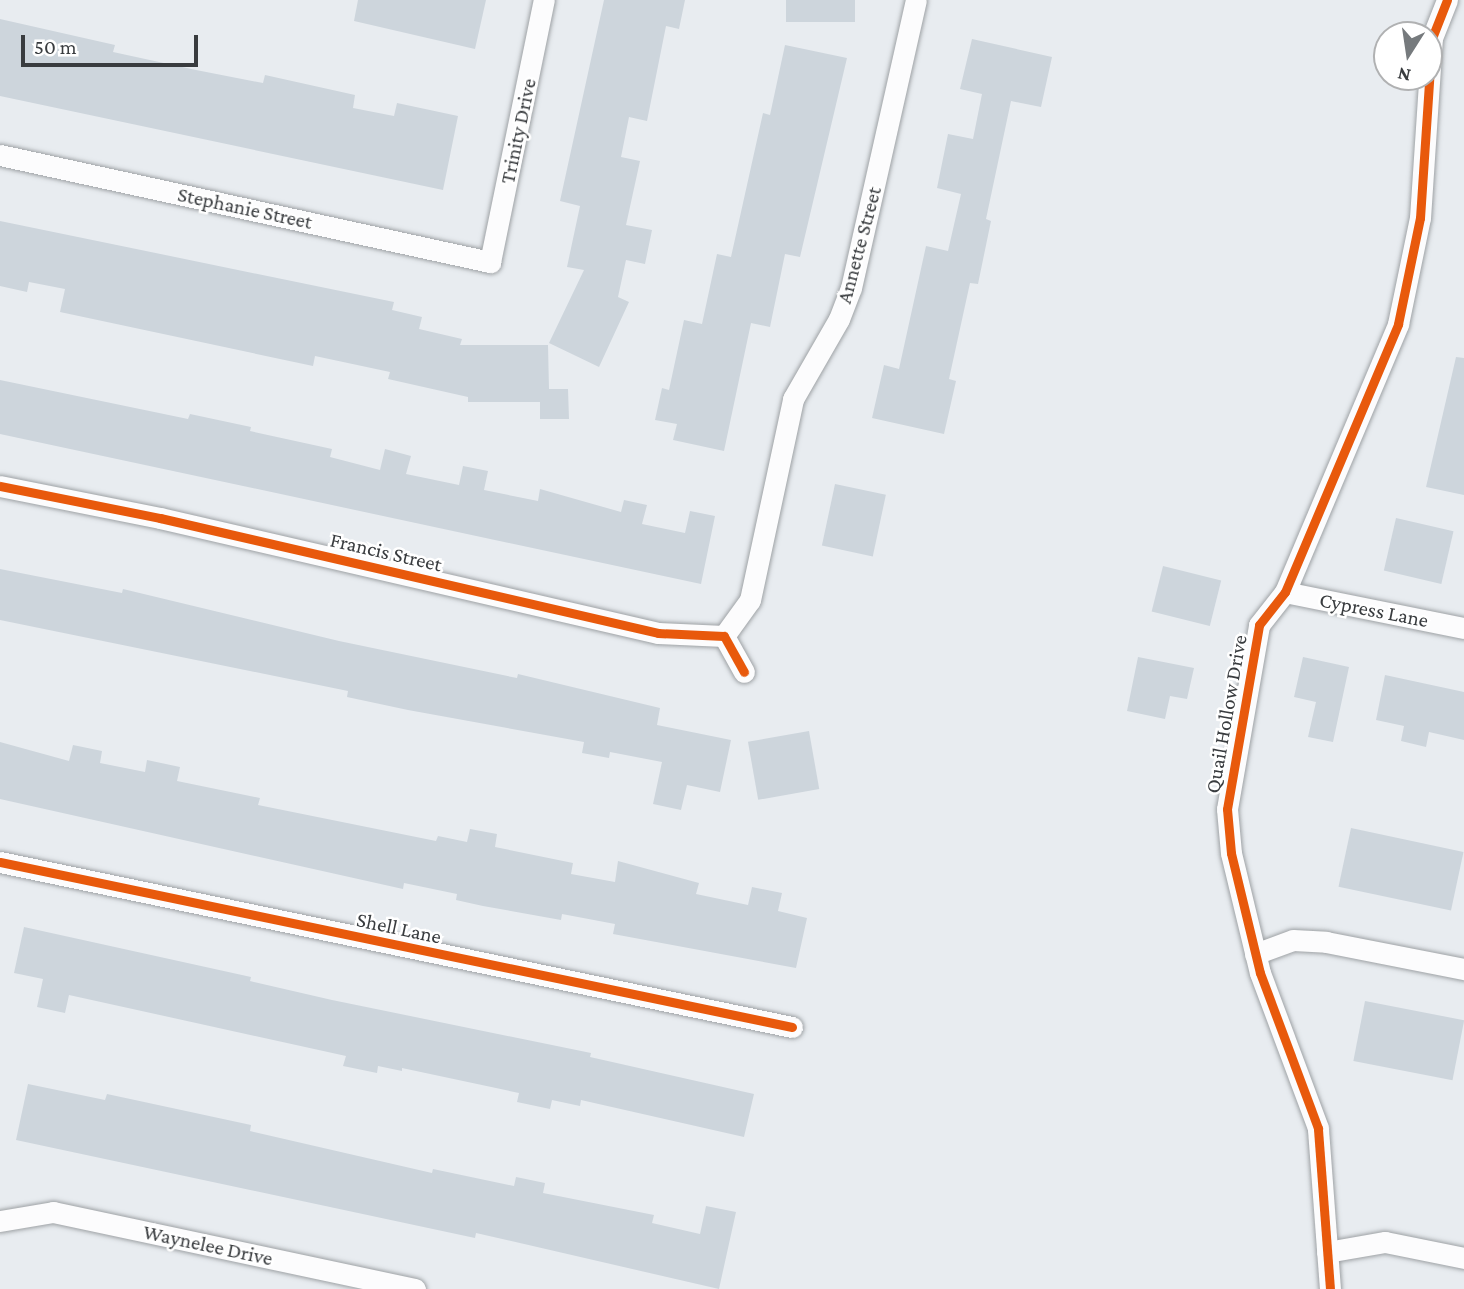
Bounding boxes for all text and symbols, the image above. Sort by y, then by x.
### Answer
scale bar [24,21,201,65]
north arrow [1373,21,1443,91]
text: 50 m [34,35,77,59]
text: N [1395,63,1412,87]
street label: Trinity Drive [495,76,541,186]
street label: Stephanie Street [175,181,315,235]
street label: Annette Street [831,184,887,306]
street label: Francis Street [328,527,444,577]
street label: Cypress Lane [1317,587,1431,633]
street label: Quail Hollow Drive [1200,633,1252,795]
street label: Shell Lane [354,907,444,949]
street label: Waynelee Drive [141,1219,275,1271]

